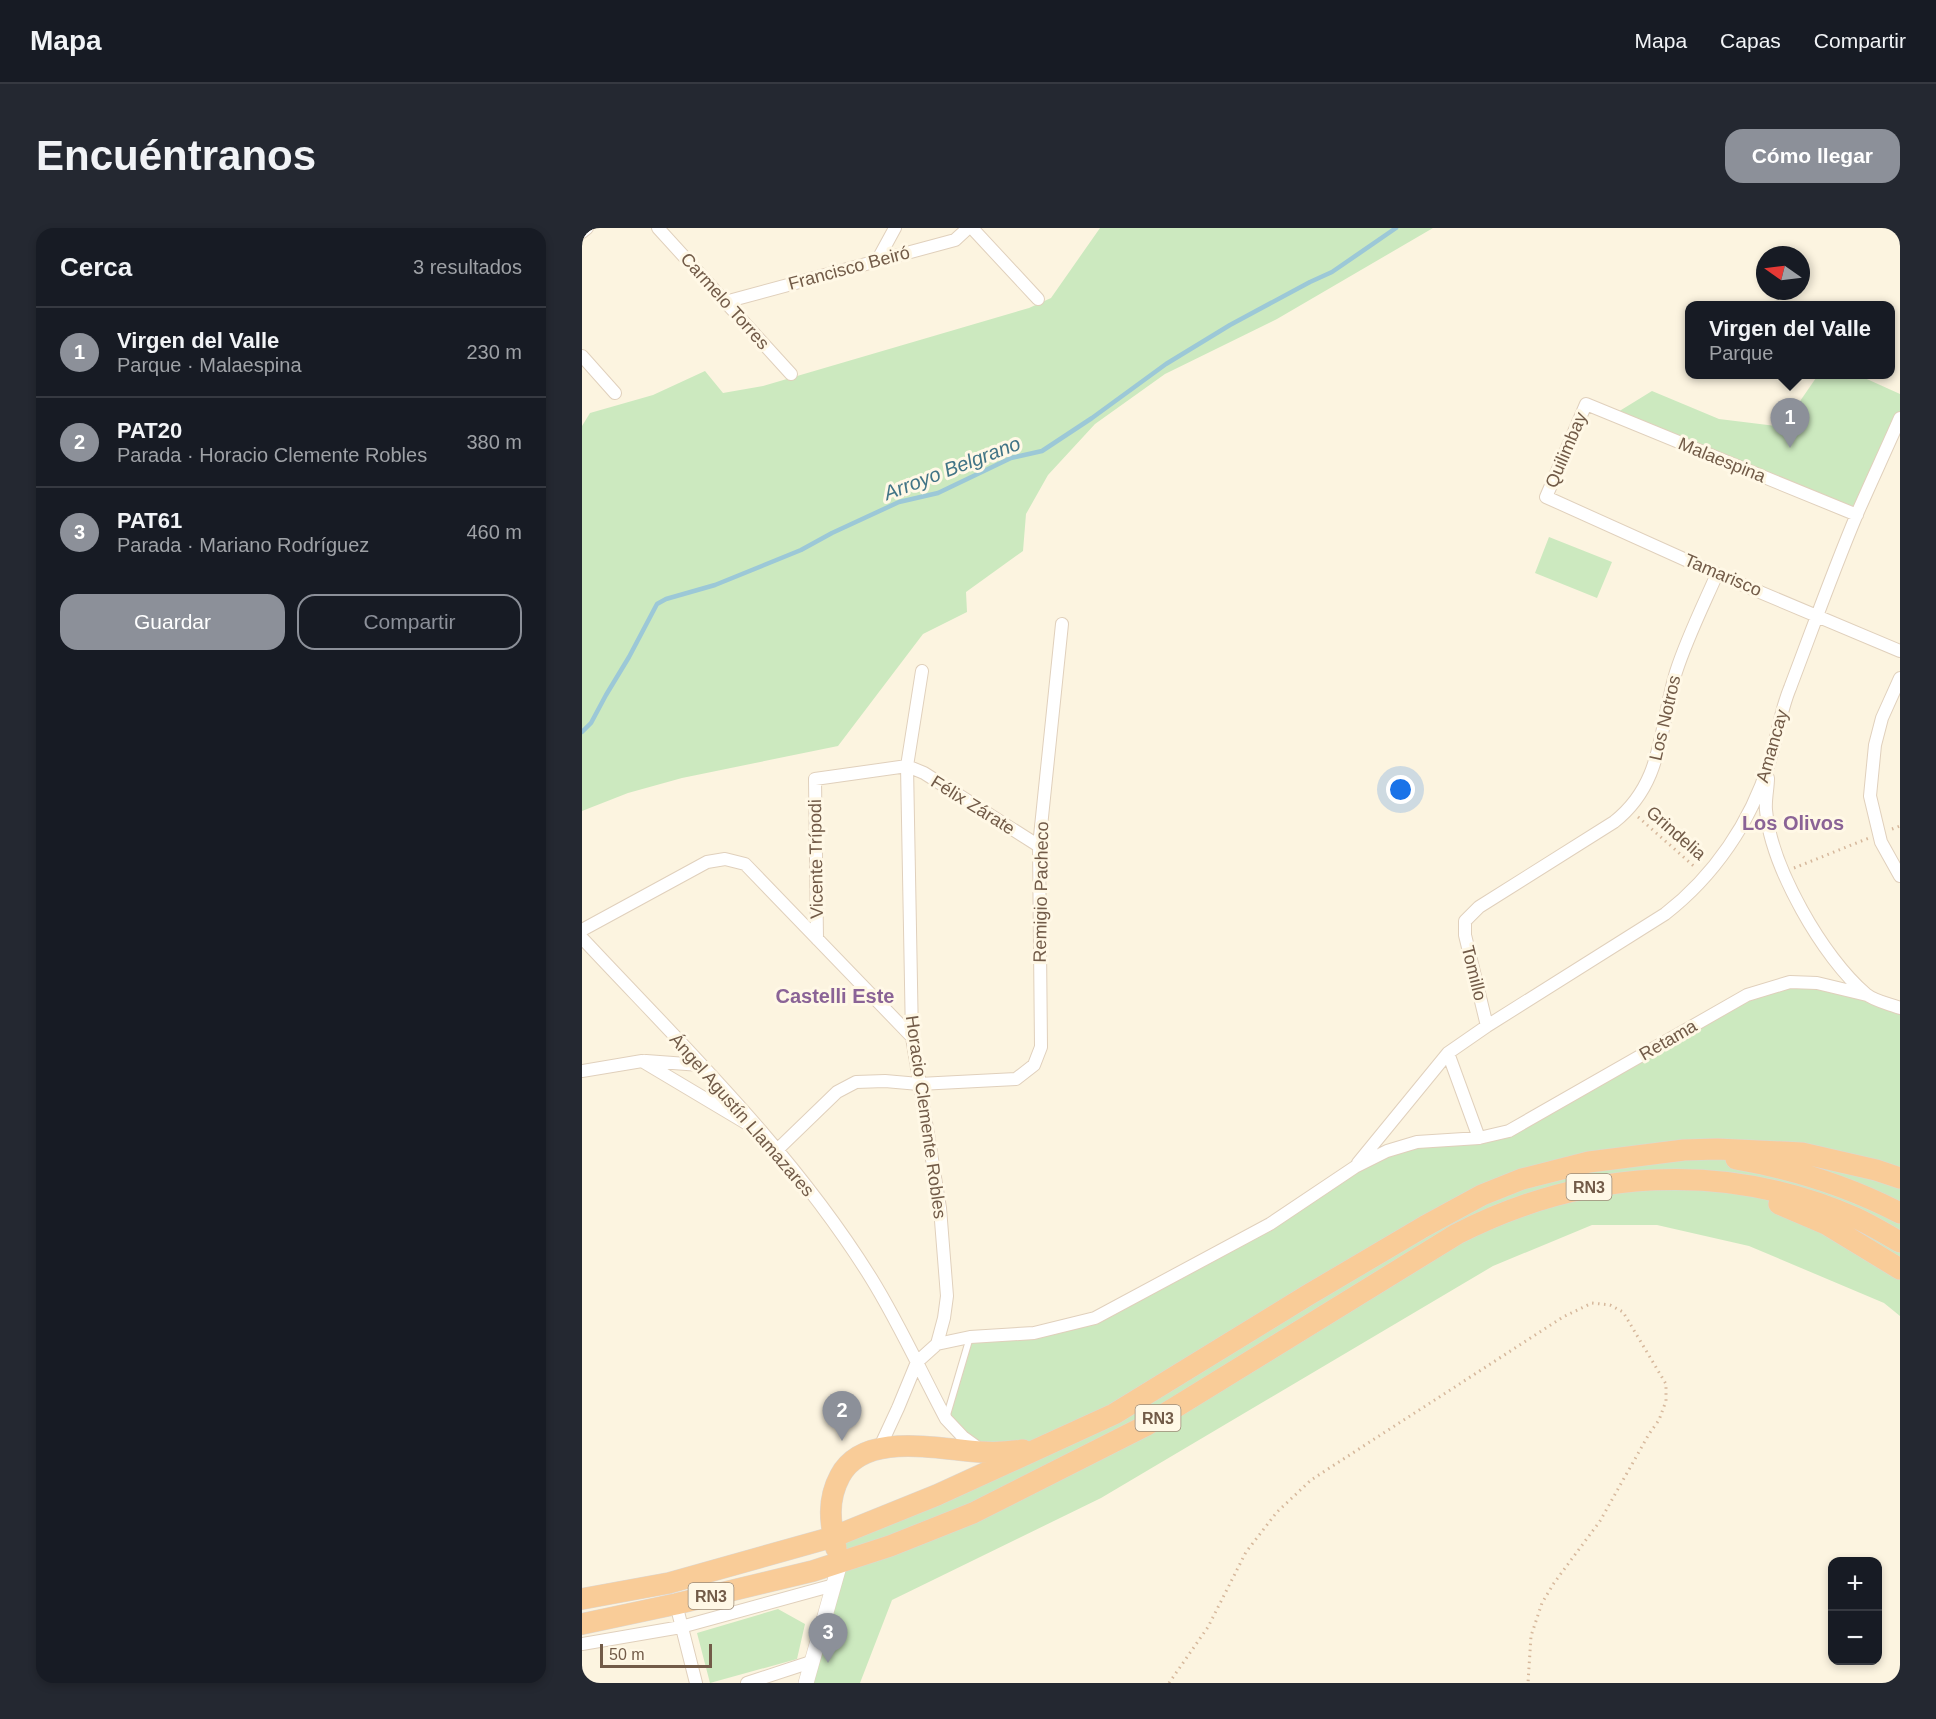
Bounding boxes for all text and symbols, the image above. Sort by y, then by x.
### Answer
text: Mapa [30,25,102,56]
text: Mapa [1635,29,1687,52]
text: Capas [1720,29,1781,52]
text: Compartir [1814,29,1906,52]
button: Cómo llegar [1725,129,1900,183]
text: Encuéntranos [36,132,316,179]
street label: Francisco Beiró [786,242,912,294]
north arrow [1756,246,1810,300]
street label: Carmelo Torres [677,249,773,353]
text: Cerca [60,252,132,282]
text: 3 resultados [413,256,522,278]
popup [1685,301,1895,379]
text: Virgen del Valle [1709,316,1871,341]
text: Virgen del Valle [117,328,279,353]
text: 1 [74,341,85,363]
text: 230 m [466,341,522,363]
text: Parque [1709,342,1773,364]
text: Parque · Malaespina [117,354,302,376]
pin: 1 [1770,398,1810,448]
street label: Quilimbay [1541,409,1591,491]
text: PAT20 [117,418,182,443]
text: 2 [74,431,85,453]
text: 380 m [466,431,522,453]
water label: Arroyo Belgrano [880,432,1023,505]
street label: Malaespina [1676,433,1769,487]
text: Parada · Horacio Clemente Robles [117,444,427,466]
text: PAT61 [117,508,182,533]
text: 3 [74,521,85,543]
text: 460 m [466,521,522,543]
text: Parada · Mariano Rodríguez [117,534,369,556]
street label: Tamarisco [1681,550,1765,600]
button: Guardar [60,594,285,650]
button: Compartir [297,594,522,650]
street label: Los Notros [1645,673,1685,763]
street label: Amancay [1752,707,1792,785]
street label: Félix Zárate [927,771,1019,839]
your location [1386,775,1415,804]
street label: Vicente Trípodi [805,799,827,919]
street label: Grindelia [1642,802,1710,865]
district label: Los Olivos [1742,812,1844,834]
street label: Remigio Pacheco [1030,821,1052,963]
street label: Tomillo [1458,943,1490,1003]
district label: Castelli Este [776,985,894,1007]
street label: Horacio Clemente Robles [902,1014,950,1220]
street label: Retama [1636,1015,1701,1064]
street label: Ángel Agustín Llamazares [666,1030,818,1200]
road number: RN3 [1566,1174,1612,1200]
pin: 2 [822,1392,862,1441]
road number: RN3 [1136,1405,1180,1431]
map controls [1828,1557,1882,1665]
button: + [1828,1557,1882,1611]
road number: RN3 [688,1583,734,1609]
button: − [1828,1611,1882,1665]
pin: 3 [808,1614,848,1663]
scale bar [600,1641,712,1668]
text: 50 m [609,1646,645,1663]

